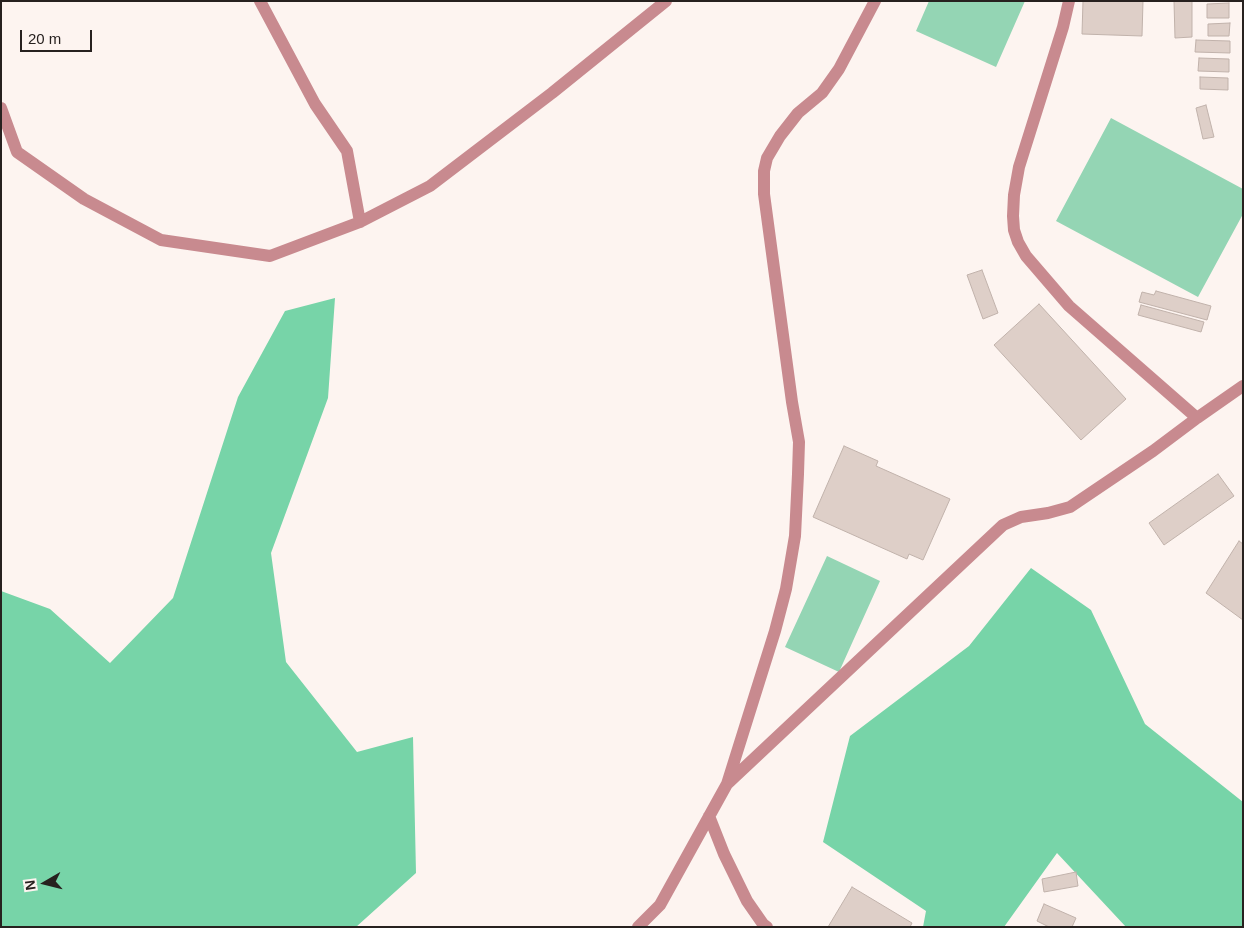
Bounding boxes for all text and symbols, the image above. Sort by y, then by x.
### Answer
scale bar [22,20,95,52]
text: 20 m [28,30,61,47]
north arrow [20,858,70,908]
text: N [22,879,39,891]

